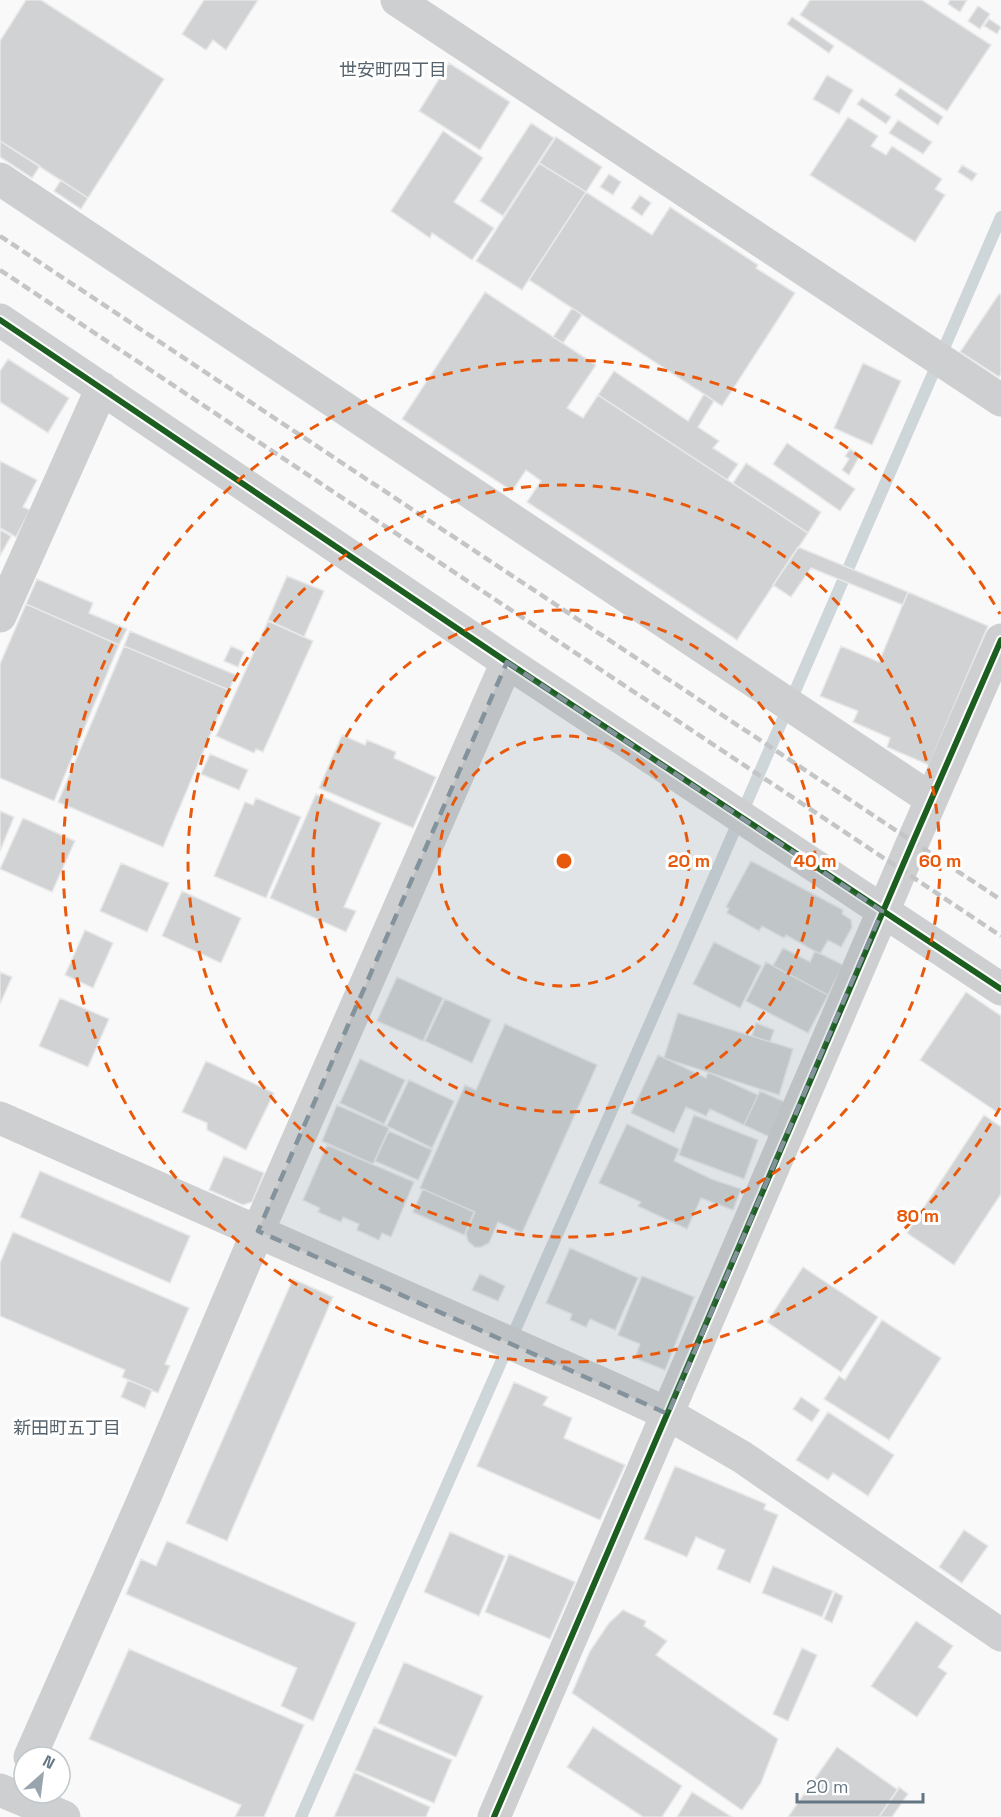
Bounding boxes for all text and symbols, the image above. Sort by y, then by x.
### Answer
district label: 世安町四丁目 [339,58,447,81]
text: 20 m [668,849,710,872]
text: 40 m [793,849,837,872]
text: 60 m [919,849,961,872]
centre of rings [554,851,574,871]
text: 80 m [897,1204,939,1227]
district label: 新田町五丁目 [13,1416,121,1439]
north arrow [12,1745,72,1805]
text: N [39,1750,58,1774]
scale bar [797,1766,923,1804]
text: 20 m [806,1775,849,1798]

